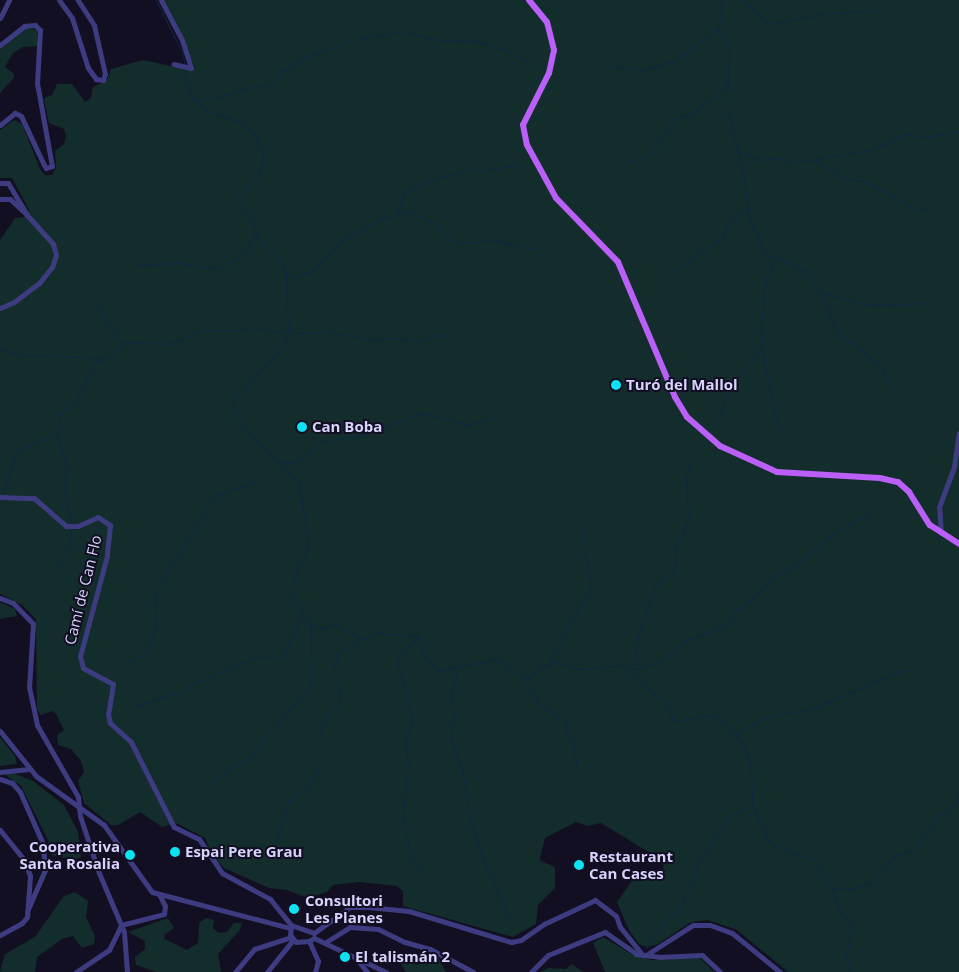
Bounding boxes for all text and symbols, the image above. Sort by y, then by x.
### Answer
place label: Turó del Mallol [626,376,738,394]
marker: Turó del Mallol [610,379,622,391]
place label: Can Boba [312,418,382,436]
marker: Can Boba [296,421,308,433]
street label: Camí de Can Flo [61,533,105,647]
place label: Cooperativa Santa Rosalia [19,837,120,872]
place label: Espai Pere Grau [185,843,302,861]
marker: Espai Pere Grau [169,846,181,858]
place label: Restaurant Can Cases [589,847,673,882]
marker: Cooperativa Santa Rosalia [124,849,136,861]
marker: Restaurant Can Cases [573,859,585,871]
place label: Consultori Les Planes [305,891,383,926]
marker: Consultori Les Planes [287,902,301,916]
place label: El talismán 2 [355,948,450,966]
marker: El talismán 2 [339,951,351,963]

